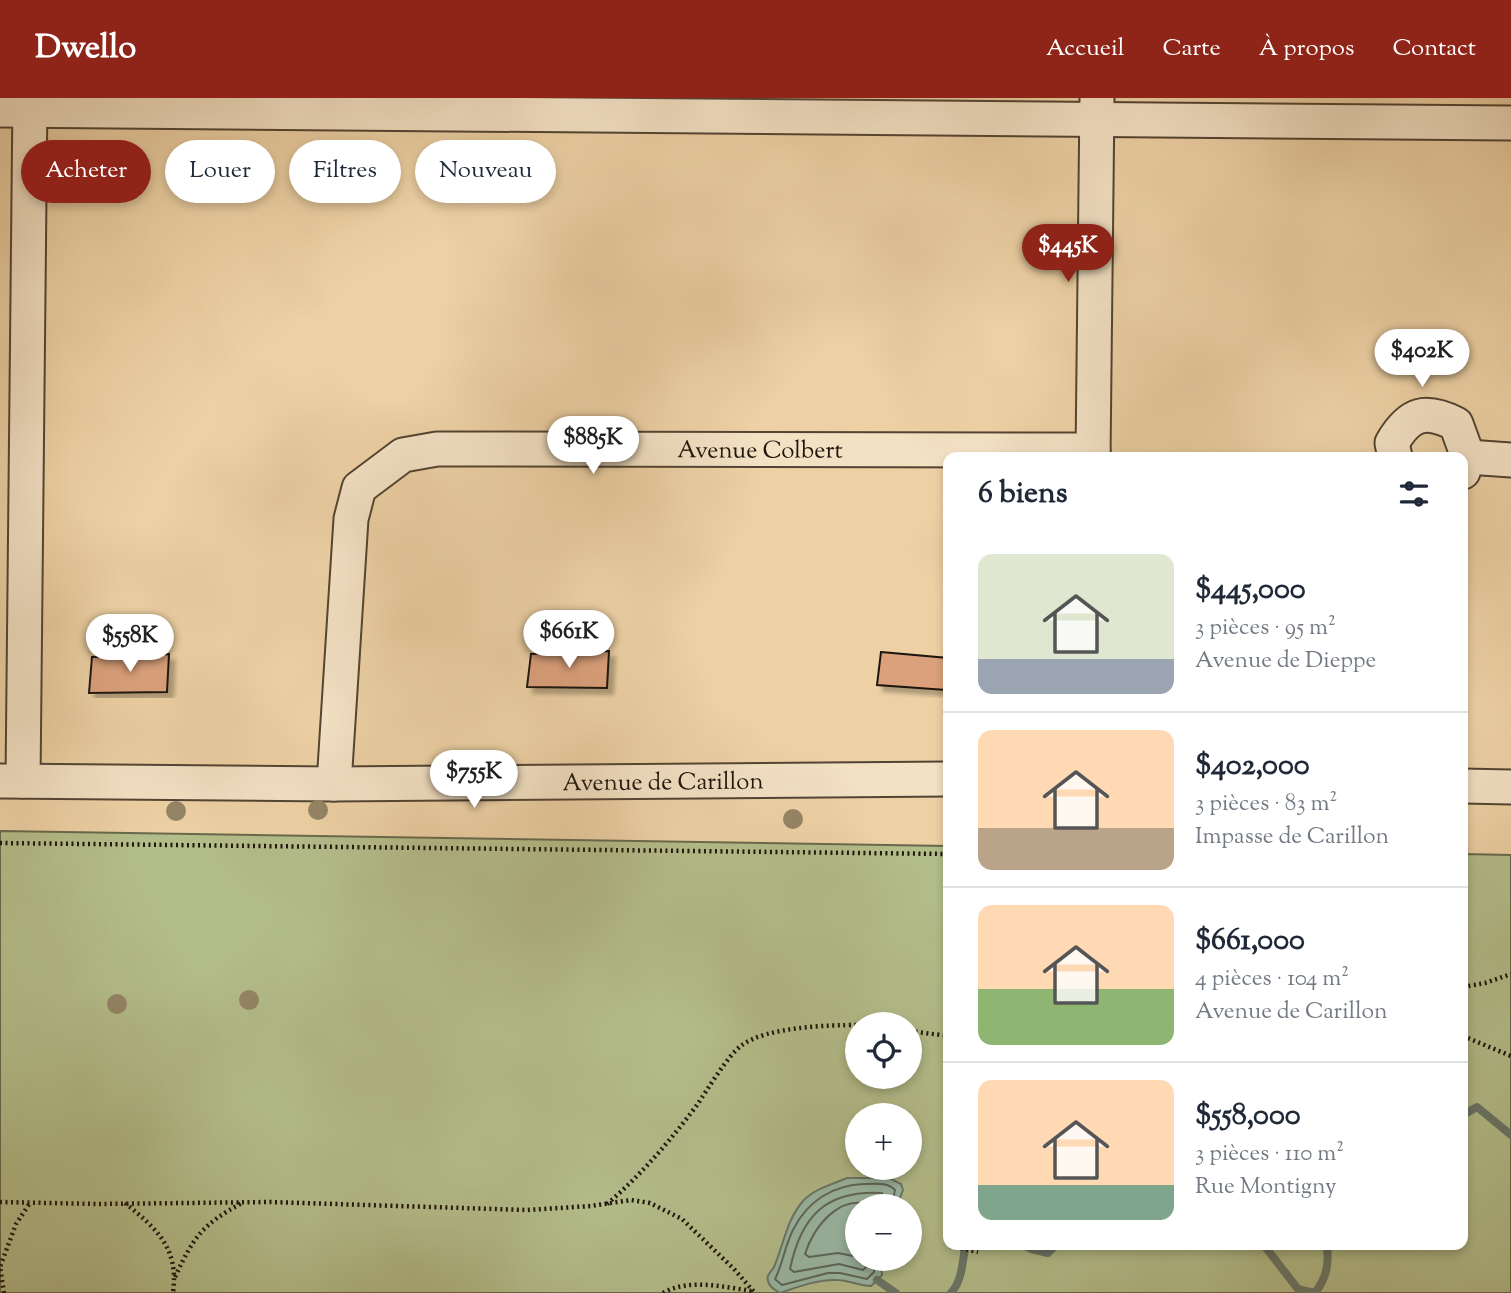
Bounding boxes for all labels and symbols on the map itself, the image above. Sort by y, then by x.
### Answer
pin: $445K [1019,225,1117,284]
pin: $402K [1373,330,1471,389]
pin: $885K [544,416,642,476]
street label: Avenue Colbert [677,434,843,469]
pin: $661K [520,610,618,670]
pin: $558K [81,614,179,674]
pin: $755K [425,750,523,810]
street label: Avenue de Carillon [562,766,764,801]

